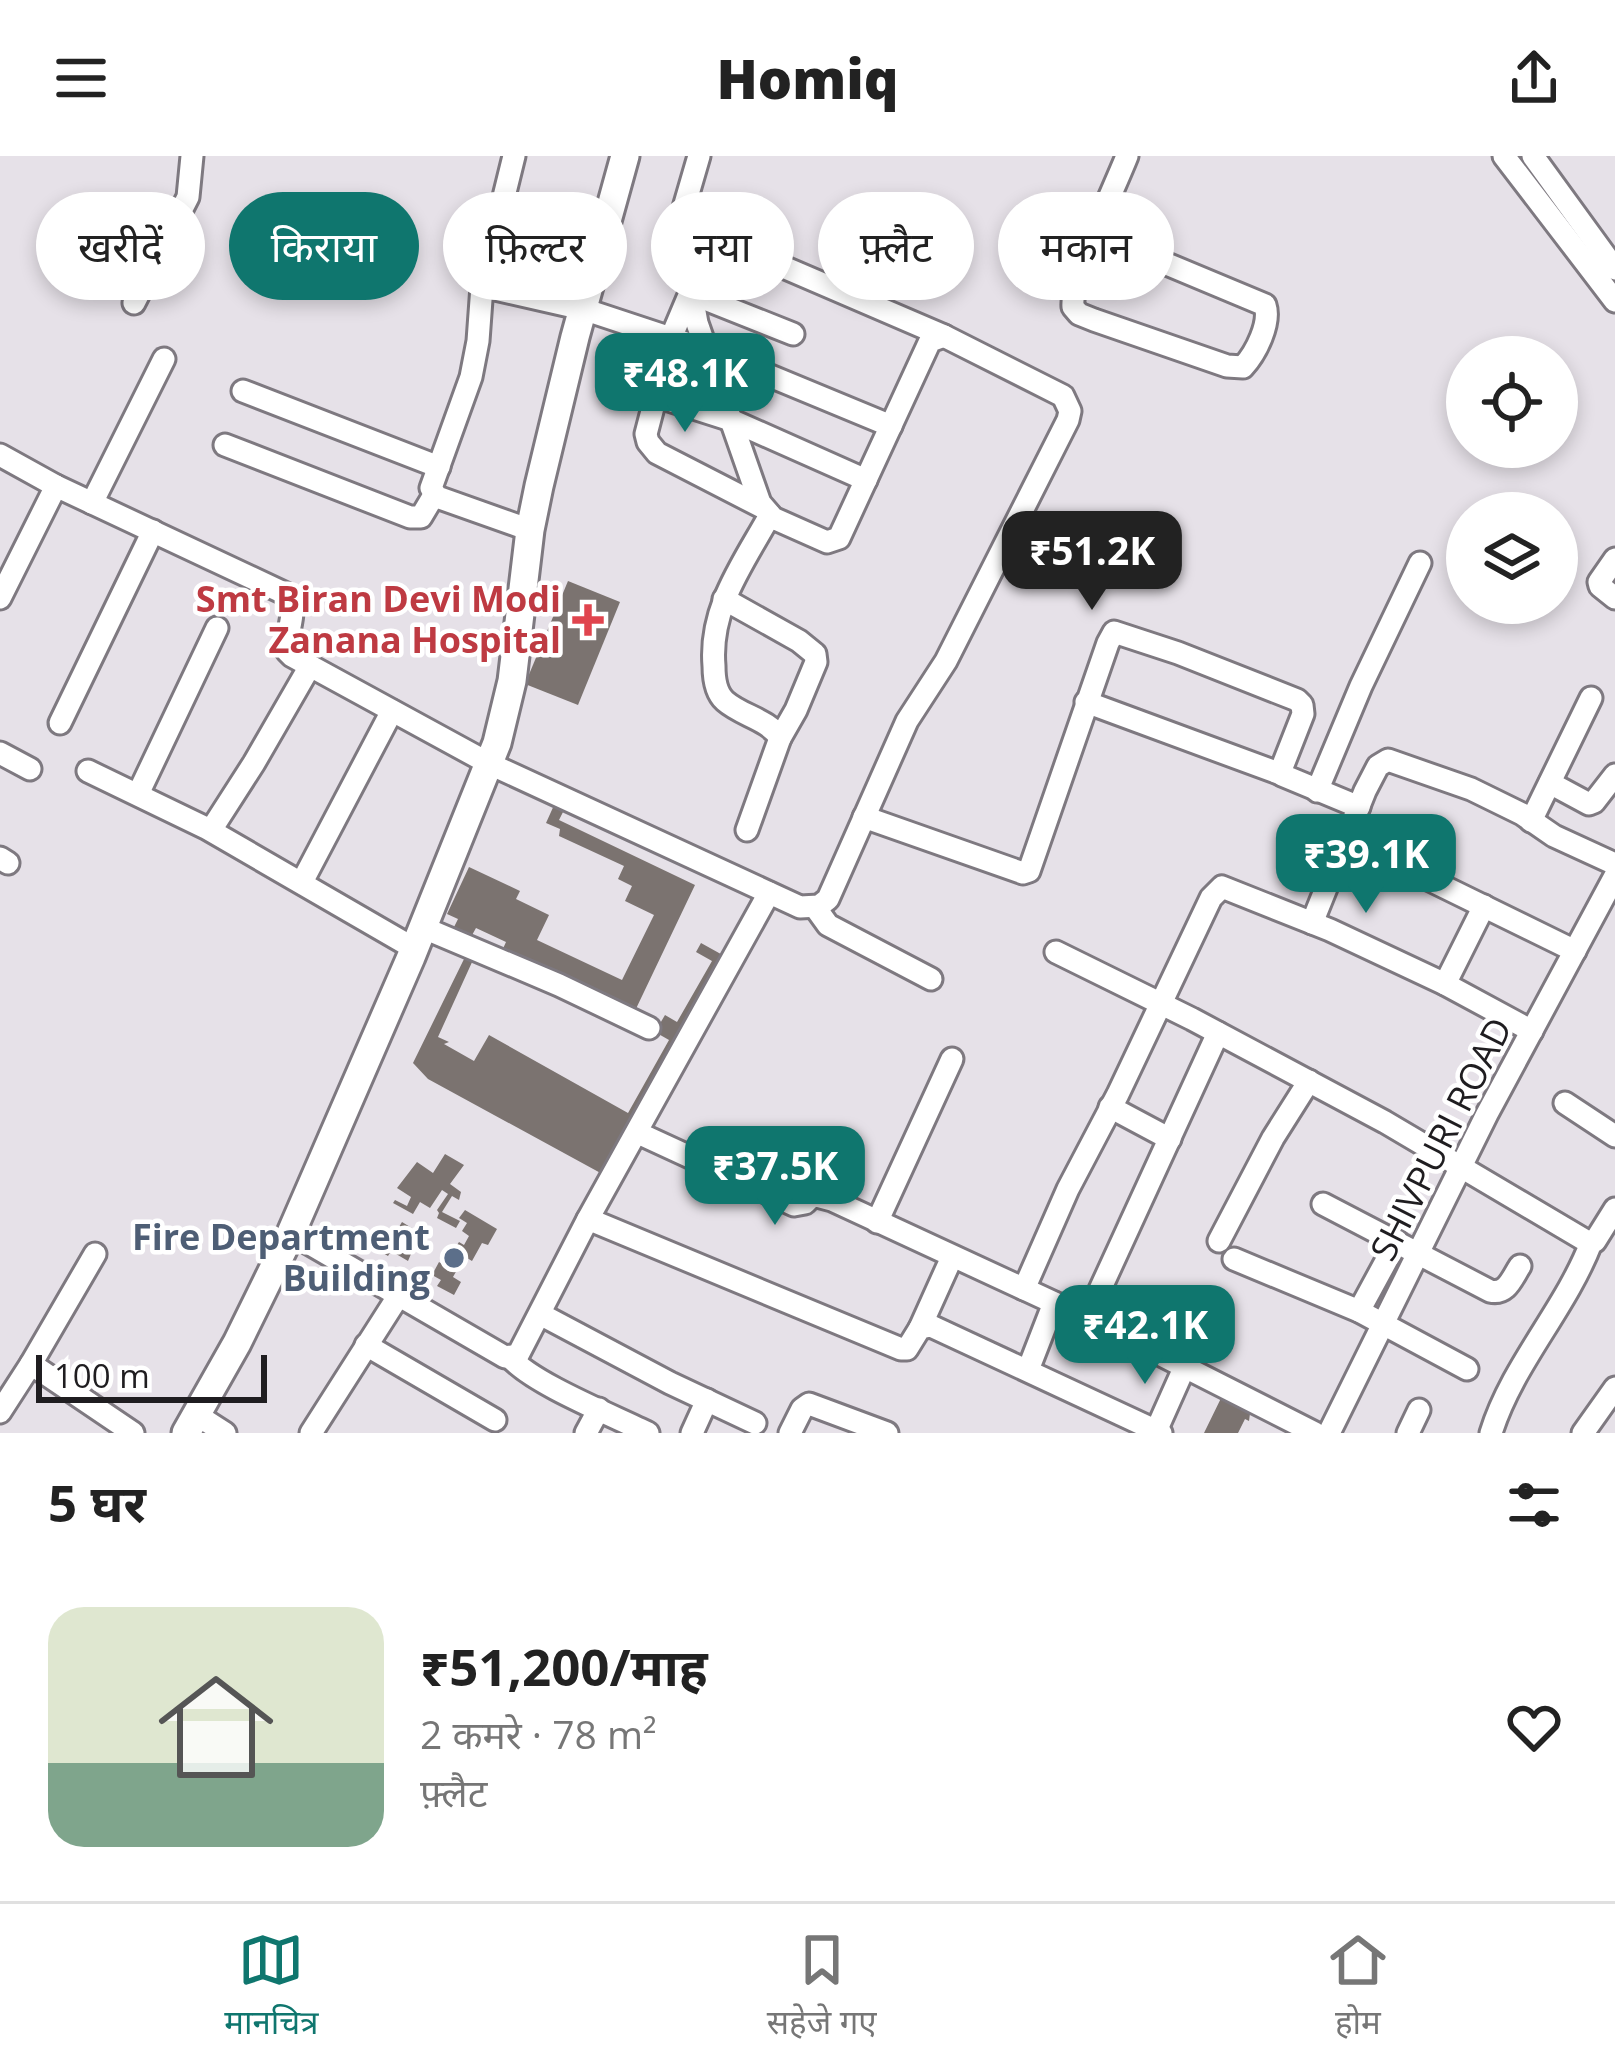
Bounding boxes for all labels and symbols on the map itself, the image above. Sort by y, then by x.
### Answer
pin: ₹48.1K [587,333,783,435]
pin: ₹51.2K [994,511,1190,613]
place label: Smt Biran Devi Modi Zanana Hospital [196,574,561,664]
marker: Smt Biran Devi Modi Zanana Hospital [572,604,604,636]
pin: ₹39.1K [1268,814,1464,916]
street label: SHIVPURI ROAD [1358,1009,1523,1269]
pin: ₹37.5K [677,1126,873,1228]
place label: Fire Department Building [132,1212,430,1302]
marker: Fire Department Building [441,1245,467,1271]
pin: ₹42.1K [1047,1285,1243,1387]
scale bar [36,1349,267,1402]

